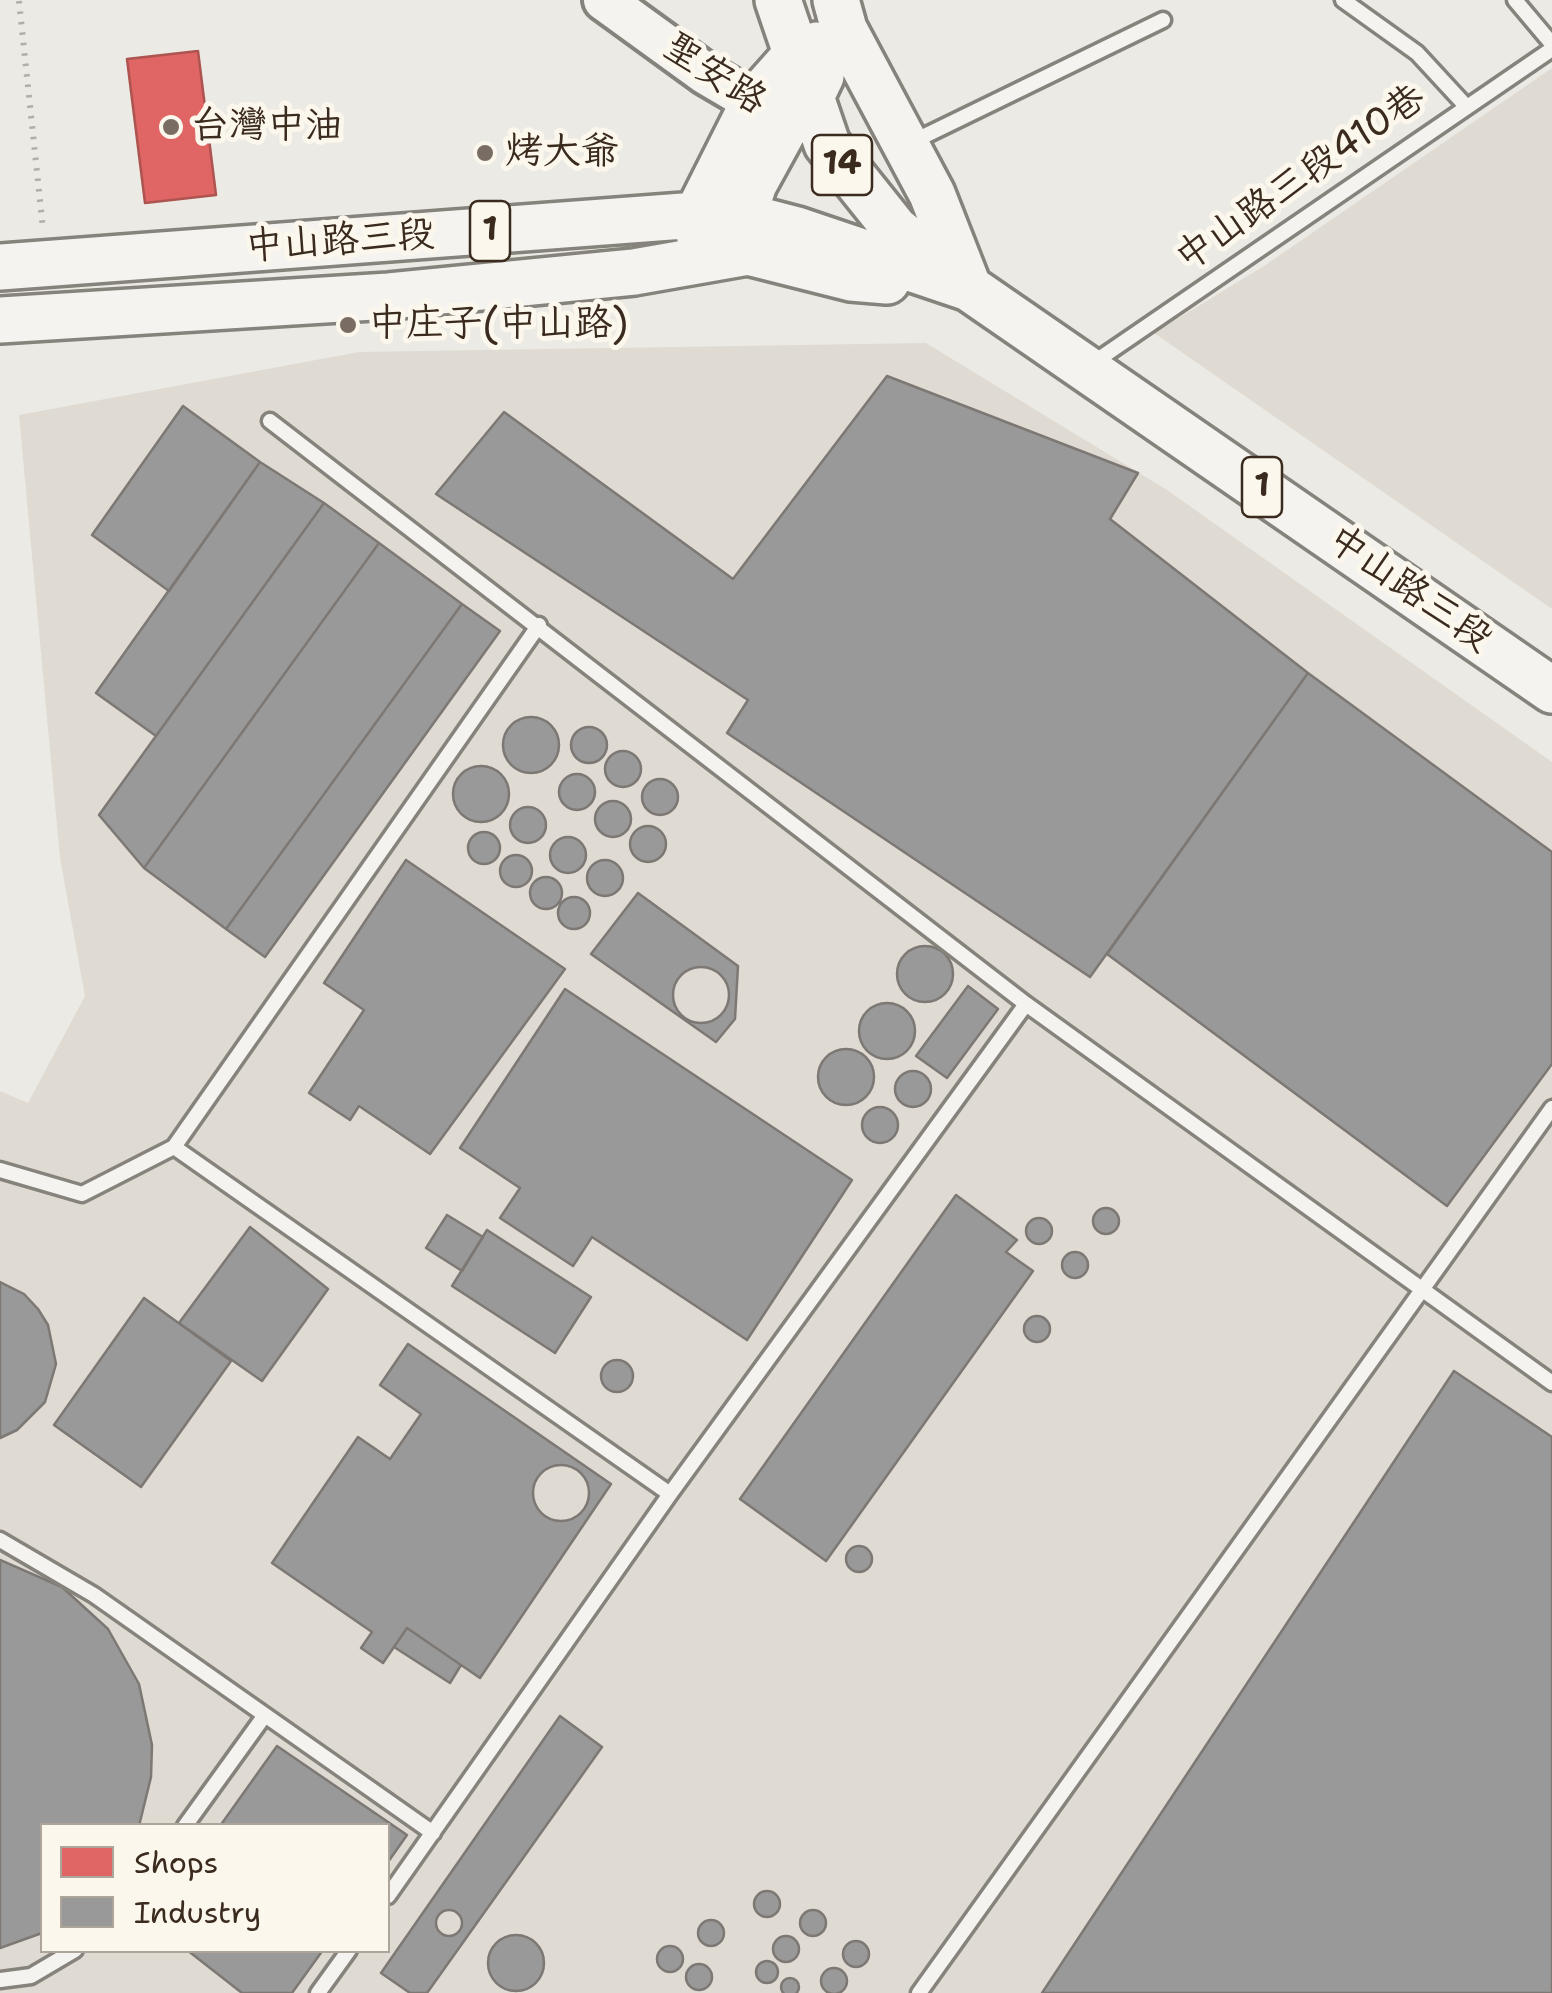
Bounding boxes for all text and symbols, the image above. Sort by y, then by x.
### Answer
street label: 聖安路 [654,25,774,125]
street label: 中山路三段410巷 [1167,76,1435,282]
place label: 台灣中油 [191,104,343,150]
marker: 台灣中油 [160,116,182,138]
place label: 烤大爺 [505,130,619,176]
road number: 14 [812,135,872,195]
marker: 烤大爺 [474,142,496,164]
road number: 1 [470,201,510,261]
street label: 中山路三段 [244,213,436,271]
place label: 中庄子(中山路) [368,302,628,348]
marker: 中庄子(中山路) [337,314,359,336]
road number: 1 [1242,457,1282,517]
street label: 中山路三段 [1318,517,1500,663]
legend [40,1823,390,1953]
text: Shops [134,1842,218,1883]
text: Industry [134,1892,261,1933]

